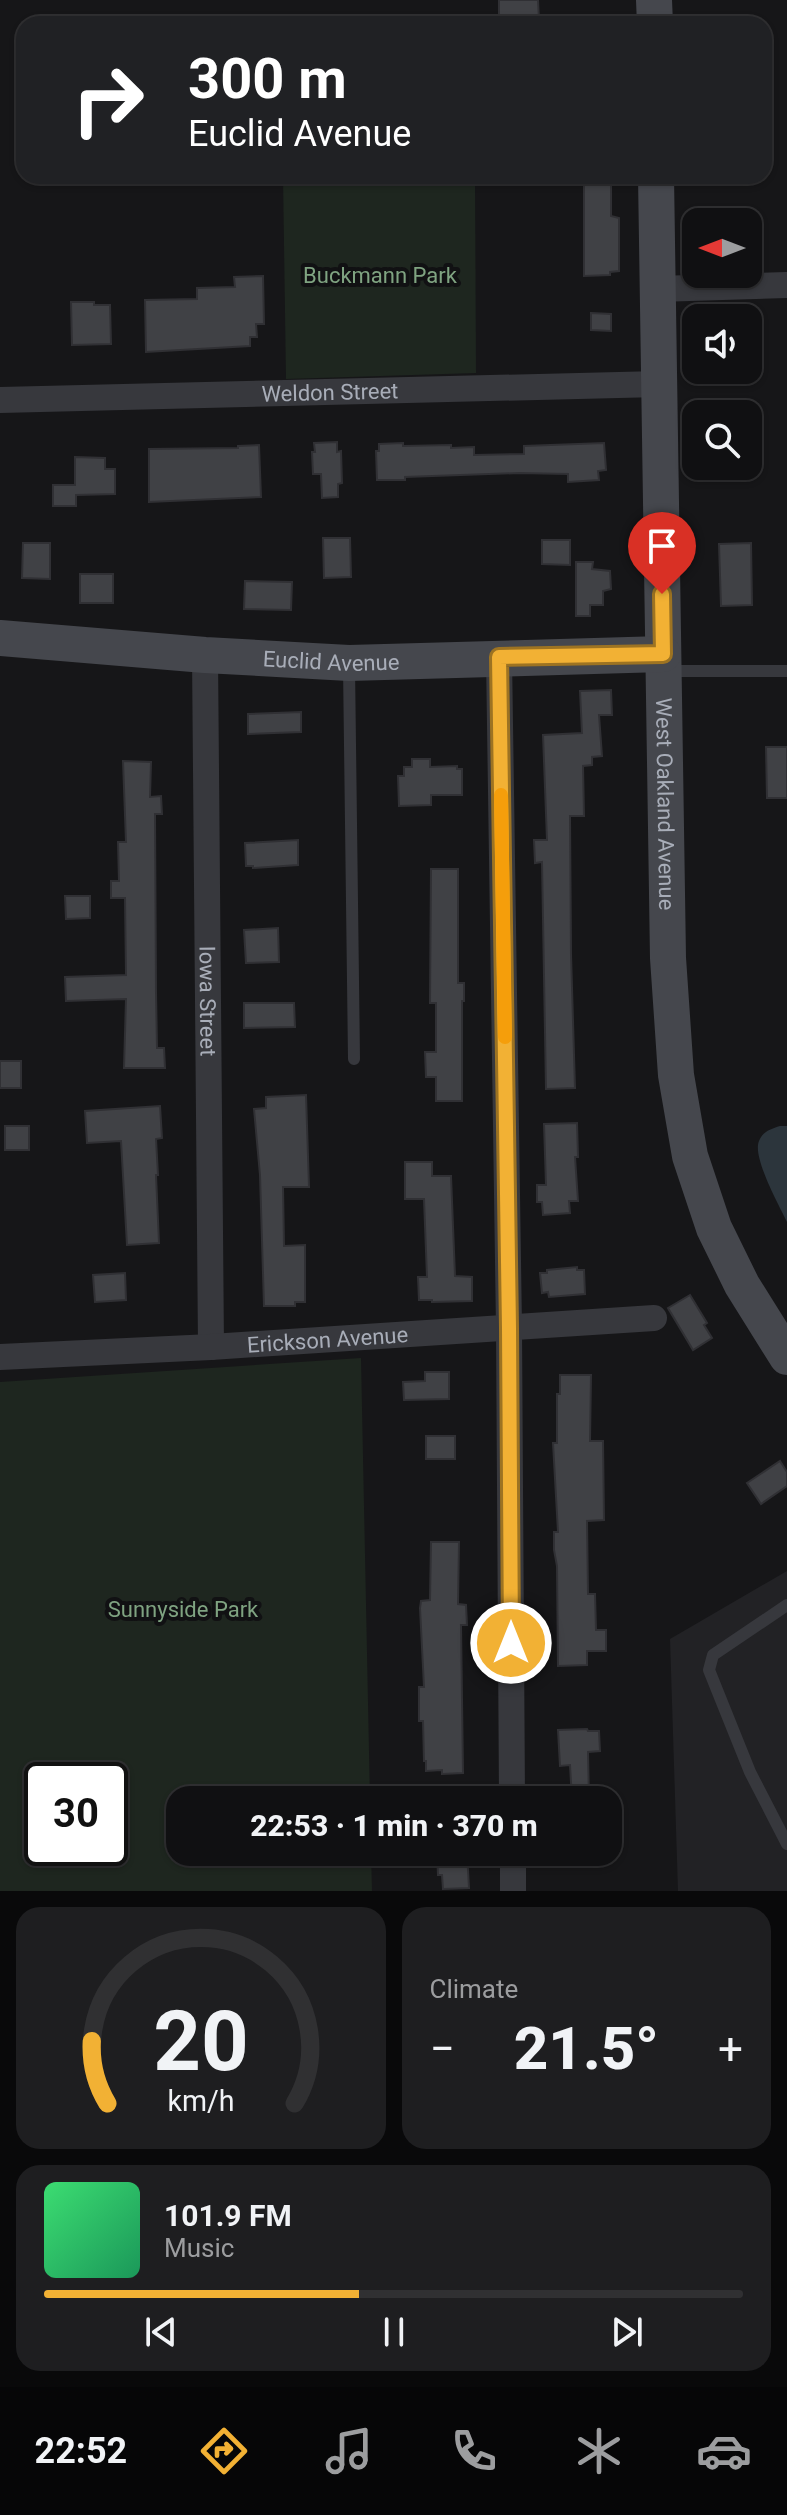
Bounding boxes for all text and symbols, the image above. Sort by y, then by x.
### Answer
text: 300 m [188,46,347,112]
icon: right [56,48,160,152]
text: Euclid Avenue [188,113,411,155]
north arrow [682,208,762,288]
map controls [682,208,762,480]
park label: Buckmann Park [303,263,458,288]
button: sound [682,304,762,384]
street label: Weldon Street [261,378,399,406]
button: search [682,400,762,480]
pin [628,512,696,594]
icon: arrive [640,524,684,568]
street label: Euclid Avenue [262,646,400,676]
street label: West Oakland Avenue [652,697,680,910]
street label: Iowa Street [195,946,221,1056]
street label: Erickson Avenue [246,1322,409,1357]
park label: Sunnyside Park [108,1597,259,1622]
position arrow [469,1601,553,1685]
speed limit sign: 30 [24,1762,128,1866]
text: 22:53 · 1 min · 370 m [250,1808,538,1843]
text: Climate [430,1974,518,2004]
text: 20 [153,1993,248,2090]
text: 21.5° [514,2013,659,2084]
text: − [430,2023,455,2075]
text: + [718,2023,743,2075]
text: km/h [167,2084,234,2118]
text: 101.9 FM [164,2198,292,2233]
text: Music [164,2233,234,2263]
icon: previous [139,2310,183,2354]
icon: pause [372,2310,416,2354]
icon: next [605,2310,649,2354]
icon: directions [196,2423,252,2479]
icon: music [321,2423,377,2479]
icon: phone [446,2423,502,2479]
icon: climate [571,2423,627,2479]
icon: car [696,2423,752,2479]
text: 22:52 [35,2430,127,2472]

